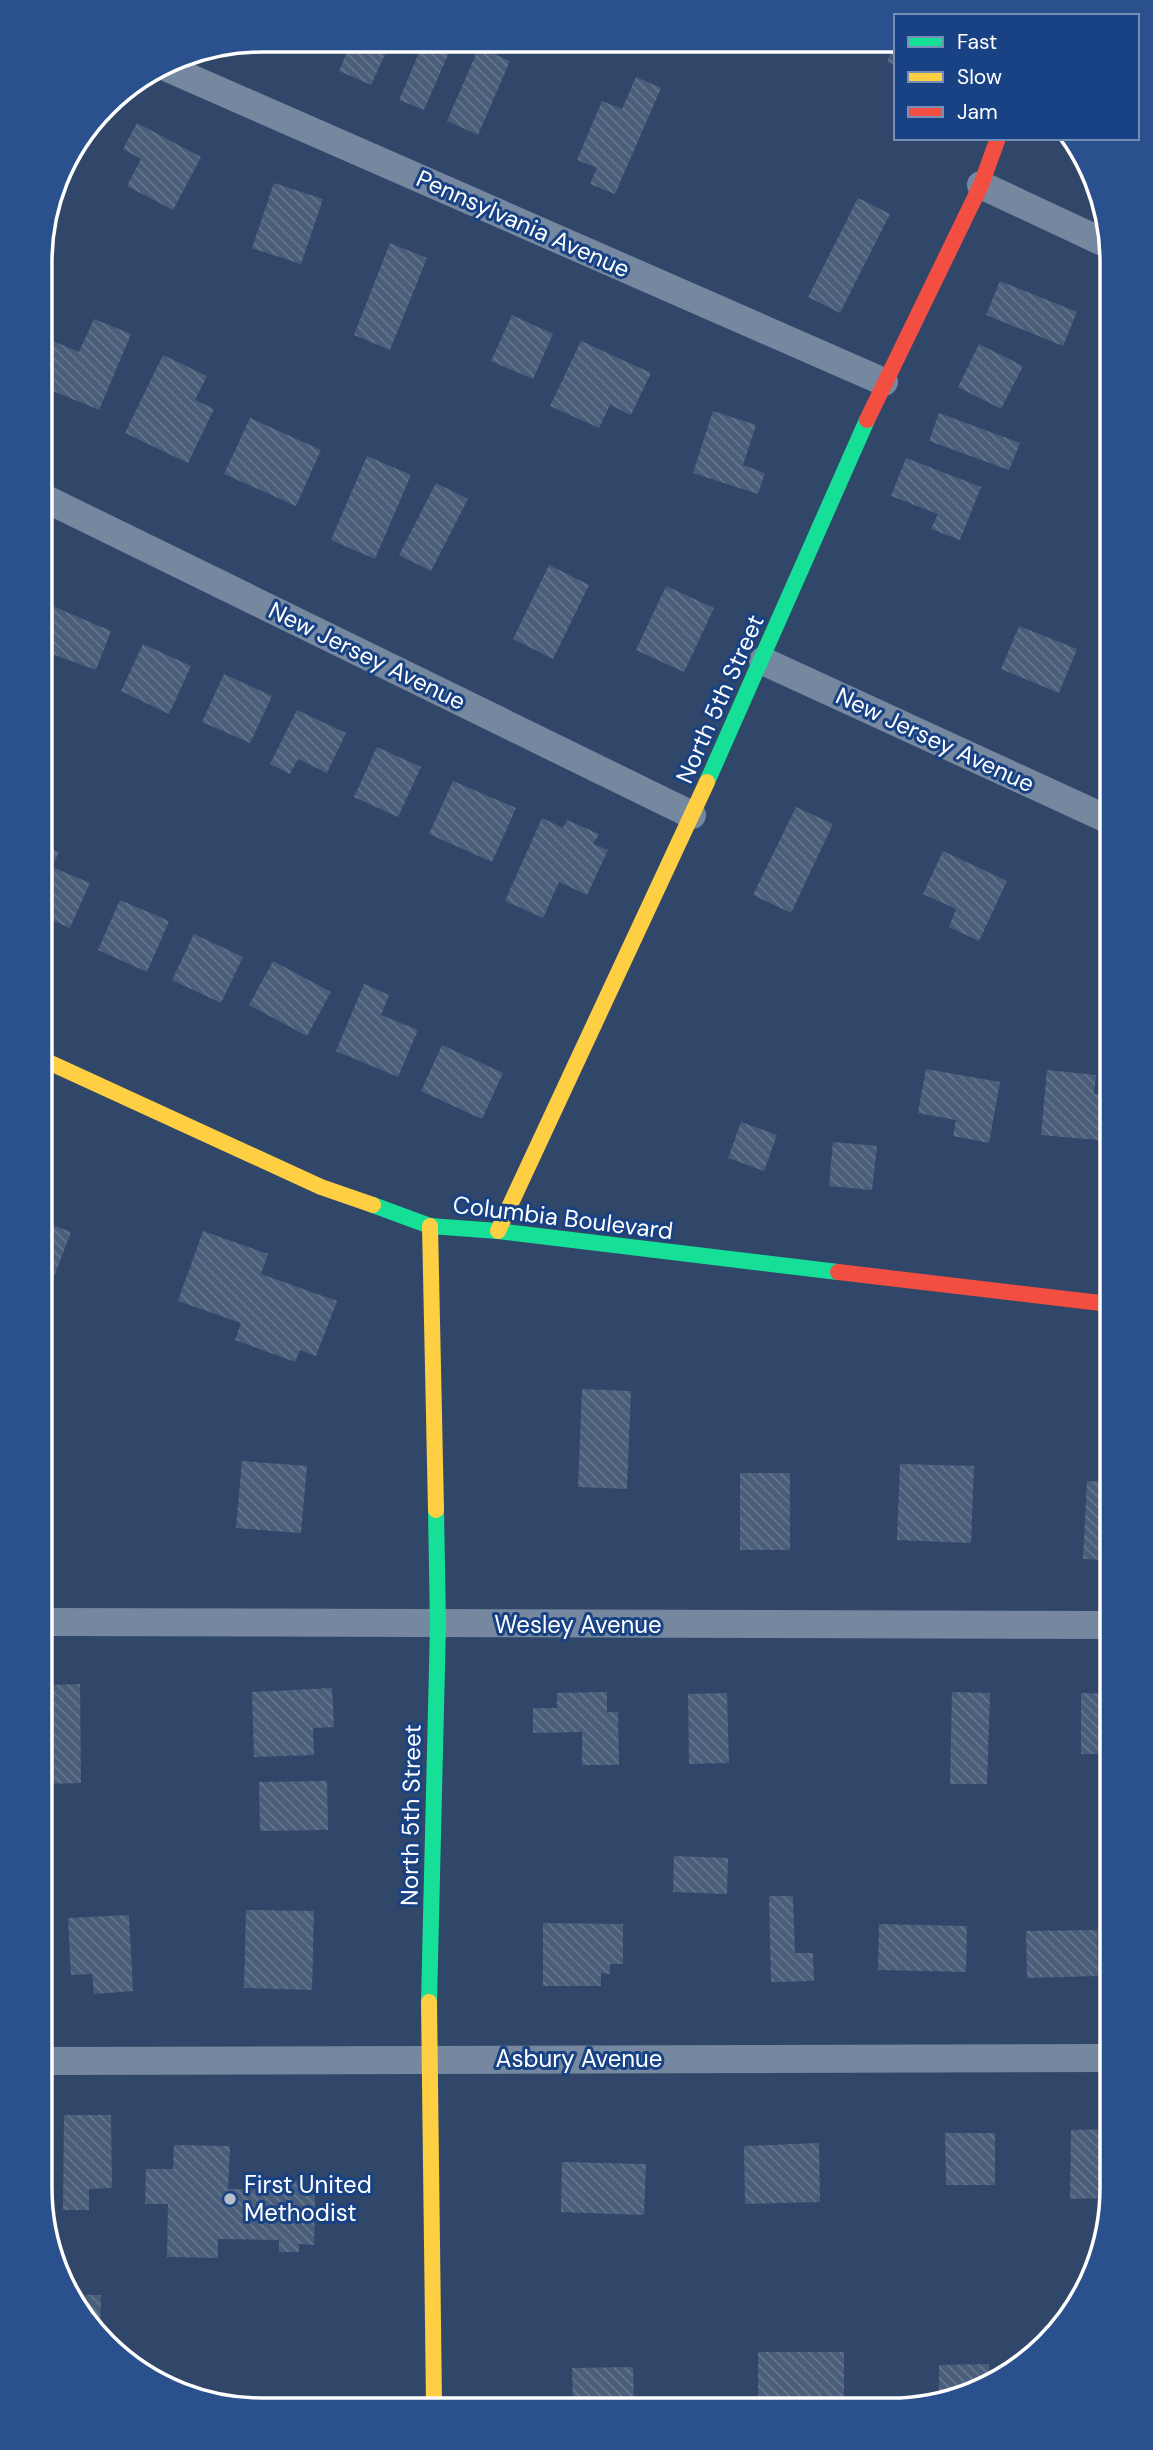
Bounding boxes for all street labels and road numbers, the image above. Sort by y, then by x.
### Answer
street label: Pennsylvania Avenue [412,163,635,285]
street label: New Jersey Avenue [264,594,471,717]
street label: North 5th Street [668,610,771,788]
street label: New Jersey Avenue [831,680,1039,799]
street label: Columbia Boulevard [451,1189,675,1246]
street label: Wesley Avenue [494,1609,662,1640]
street label: North 5th Street [393,1724,428,1906]
street label: Asbury Avenue [496,2043,662,2074]

